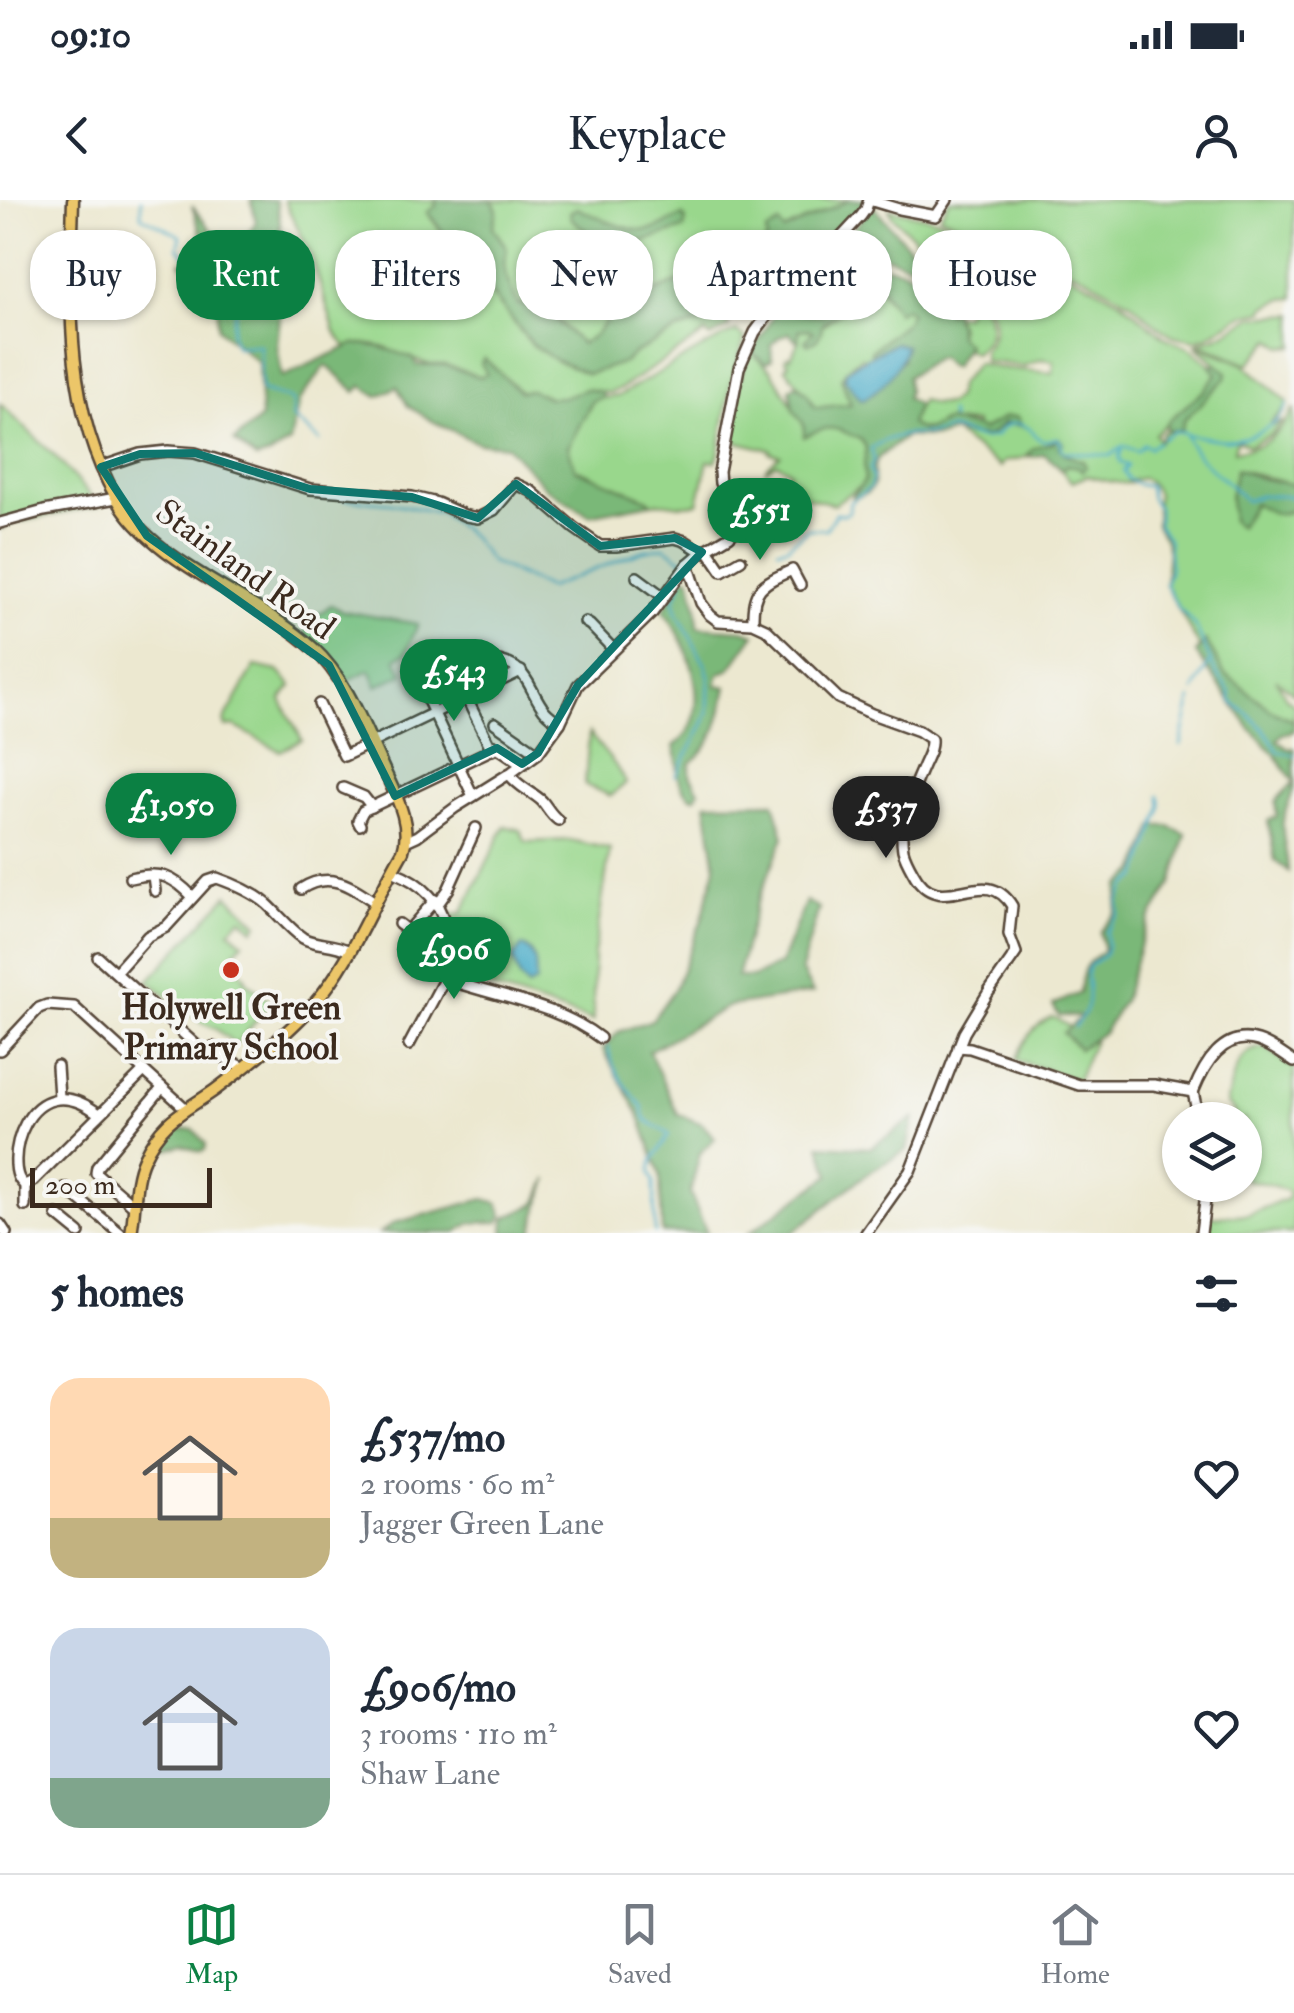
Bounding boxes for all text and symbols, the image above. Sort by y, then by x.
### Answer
text: 09:10 [50,11,131,59]
text: Keyplace [568,107,726,163]
icon: back [50,108,105,163]
icon: person [1189,108,1244,163]
chip: Buy [30,230,156,320]
chip: Rent [176,230,315,320]
chip: Filters [335,230,496,320]
chip: New [516,230,653,320]
chip: Apartment [673,230,892,320]
chip: House [912,230,1072,320]
pin: £551 [701,478,819,563]
street label: Stainland Road [147,490,344,650]
text: £551 [729,490,791,530]
pin: £543 [395,639,513,724]
text: £543 [422,651,486,691]
pin: £1,050 [90,773,252,858]
pin: £537 [827,776,945,861]
text: £1,050 [127,785,215,825]
text: £537 [855,788,917,828]
pin: £906 [395,917,513,1002]
text: £906 [419,929,489,969]
marker: Holywell Green Primary School [220,959,242,981]
place label: Holywell Green Primary School [121,986,341,1071]
map controls [1162,1102,1262,1202]
button: layers [1162,1102,1262,1202]
scale bar [30,1163,212,1208]
text: 200 m [45,1168,116,1203]
icon: filters [1189,1266,1244,1321]
text: 5 homes [50,1267,184,1319]
text: £537/mo [360,1412,505,1464]
icon: home [130,1418,250,1538]
icon: heart [1189,1451,1244,1506]
text: 2 rooms · 60 m² [360,1464,554,1504]
text: Jagger Green Lane [360,1504,604,1544]
text: £906/mo [360,1662,516,1714]
icon: home [130,1668,250,1788]
icon: heart [1189,1701,1244,1756]
text: 3 rooms · 110 m² [360,1714,557,1754]
text: Shaw Lane [360,1754,500,1794]
tab: Map [184,1897,239,1992]
tab: Saved [608,1897,672,1992]
tab: Home [1040,1897,1110,1992]

